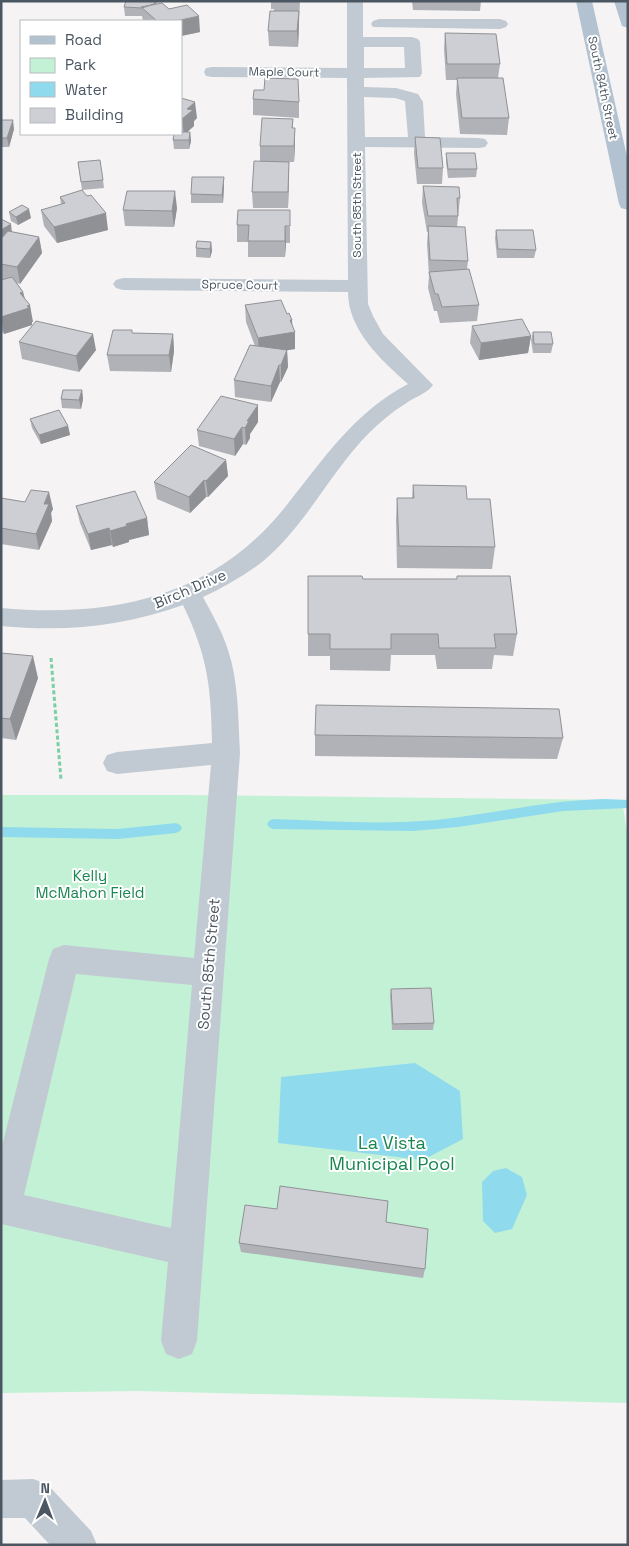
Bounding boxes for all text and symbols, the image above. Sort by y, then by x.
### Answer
legend [20,20,182,135]
text: Road [65,30,102,49]
street label: South 84th Street [584,35,622,141]
text: Park [65,55,96,74]
street label: Maple Court [249,63,319,81]
text: Water [65,80,108,99]
text: Building [65,105,124,124]
street label: South 85th Street [349,152,365,258]
street label: Spruce Court [201,276,279,294]
street label: Birch Drive [151,565,229,612]
park label: Kelly McMahon Field [35,866,145,902]
street label: South 85th Street [193,897,224,1030]
park label: La Vista Municipal Pool [329,1131,455,1175]
north arrow [20,1476,70,1526]
text: N [40,1479,50,1497]

